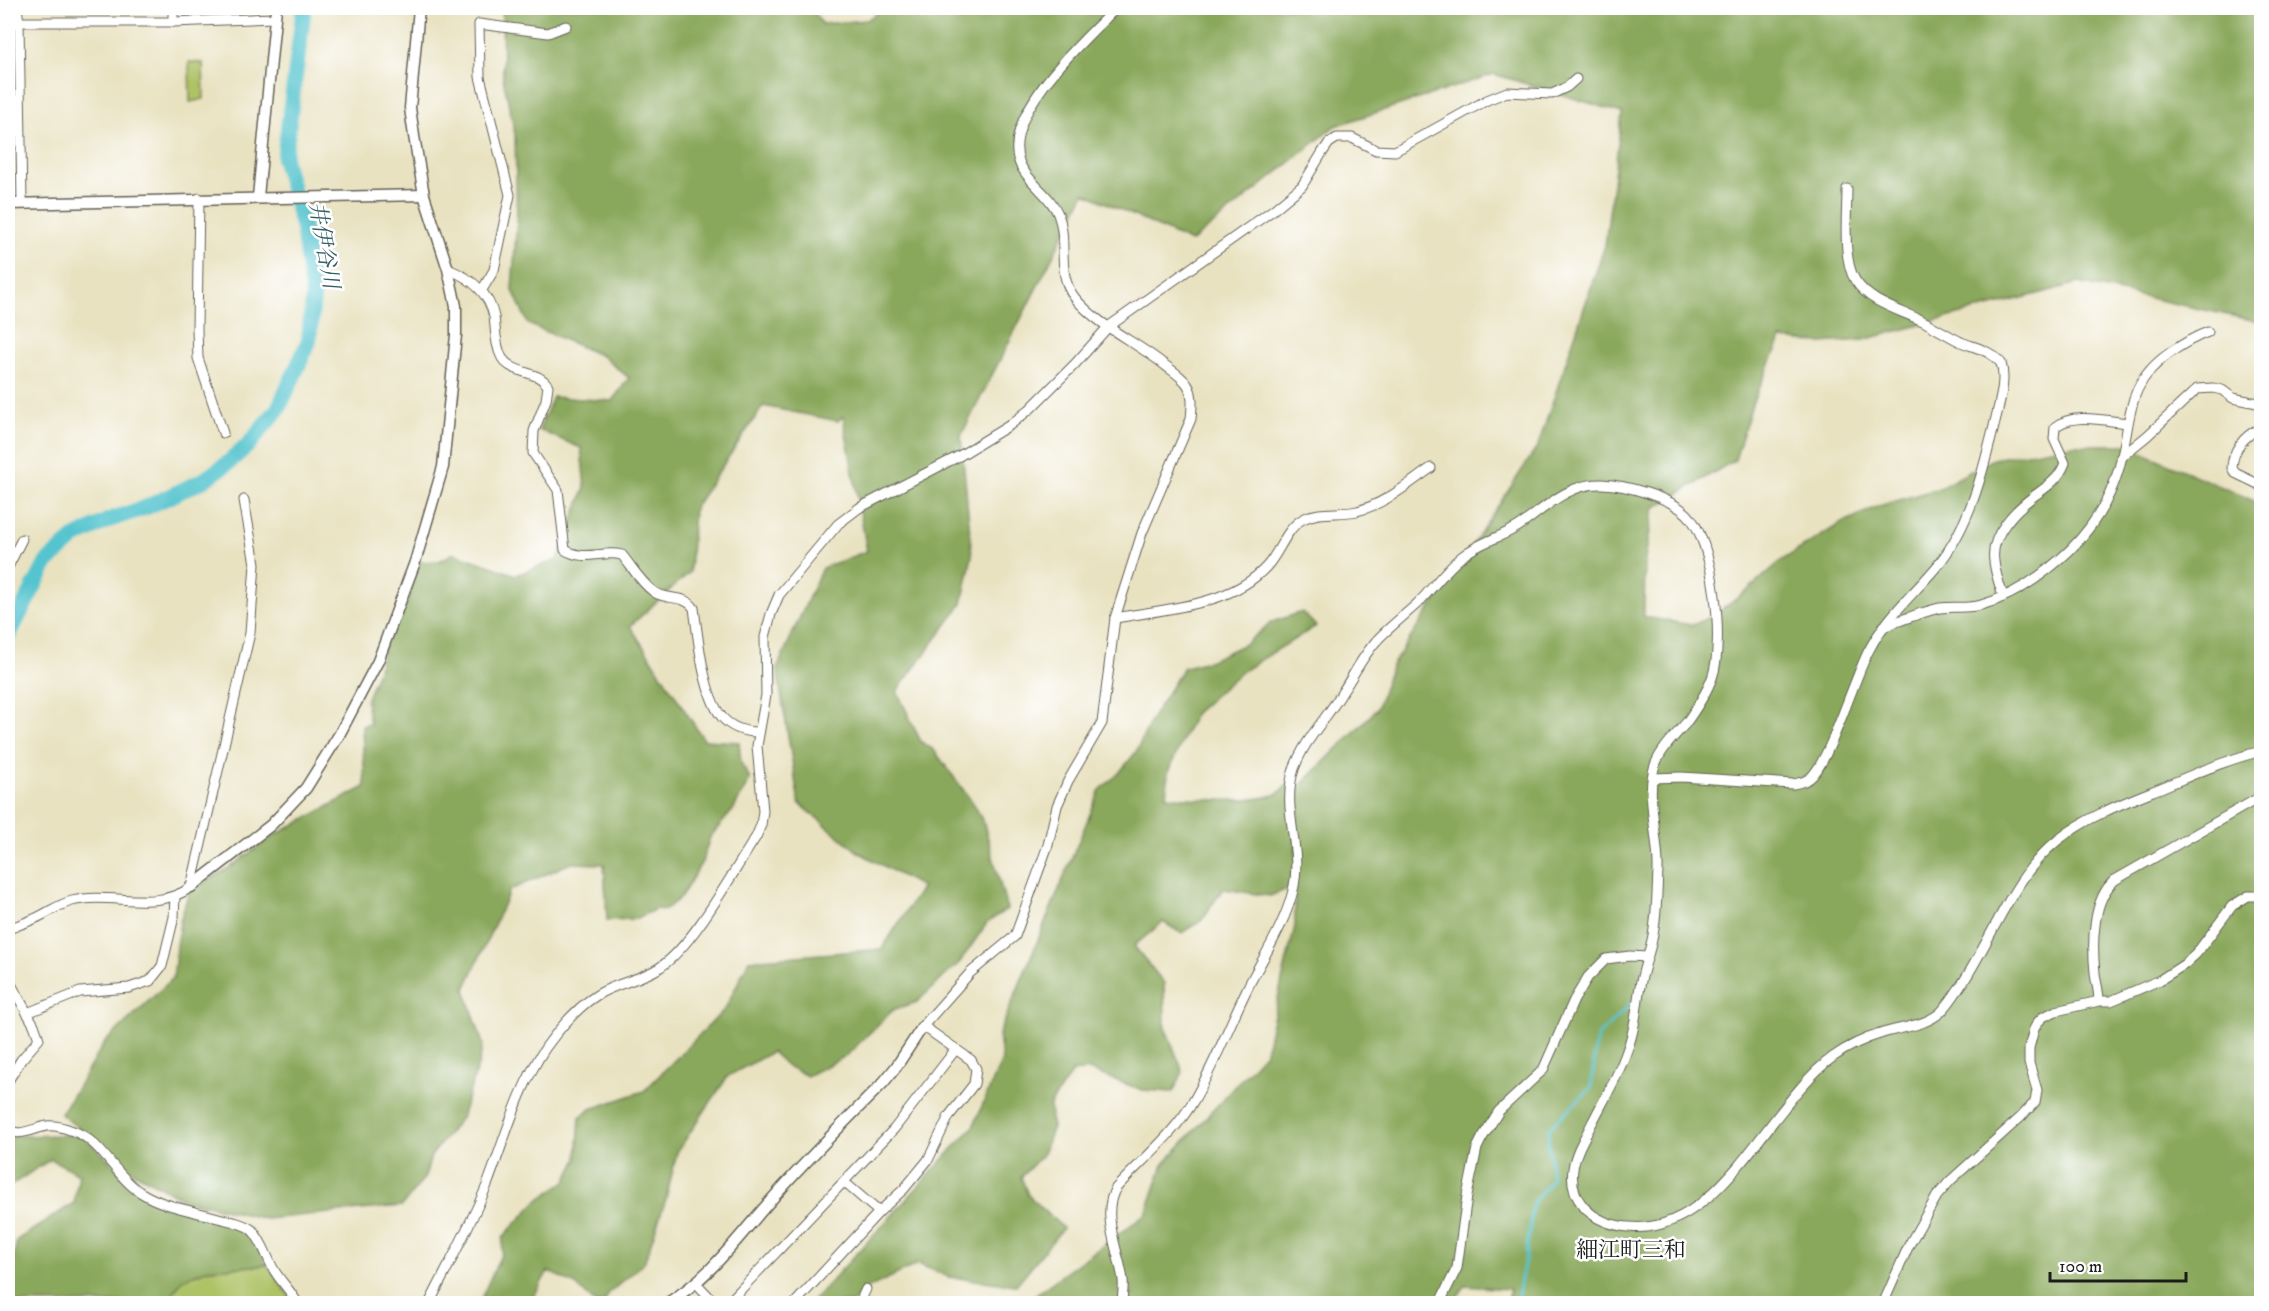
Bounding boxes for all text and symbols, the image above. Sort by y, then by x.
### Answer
water label: 井伊谷川 [303,200,345,293]
district label: 細江町三和 [1576,1237,1686,1264]
scale bar [2050,1245,2186,1283]
text: 100 m [2059,1256,2102,1278]

